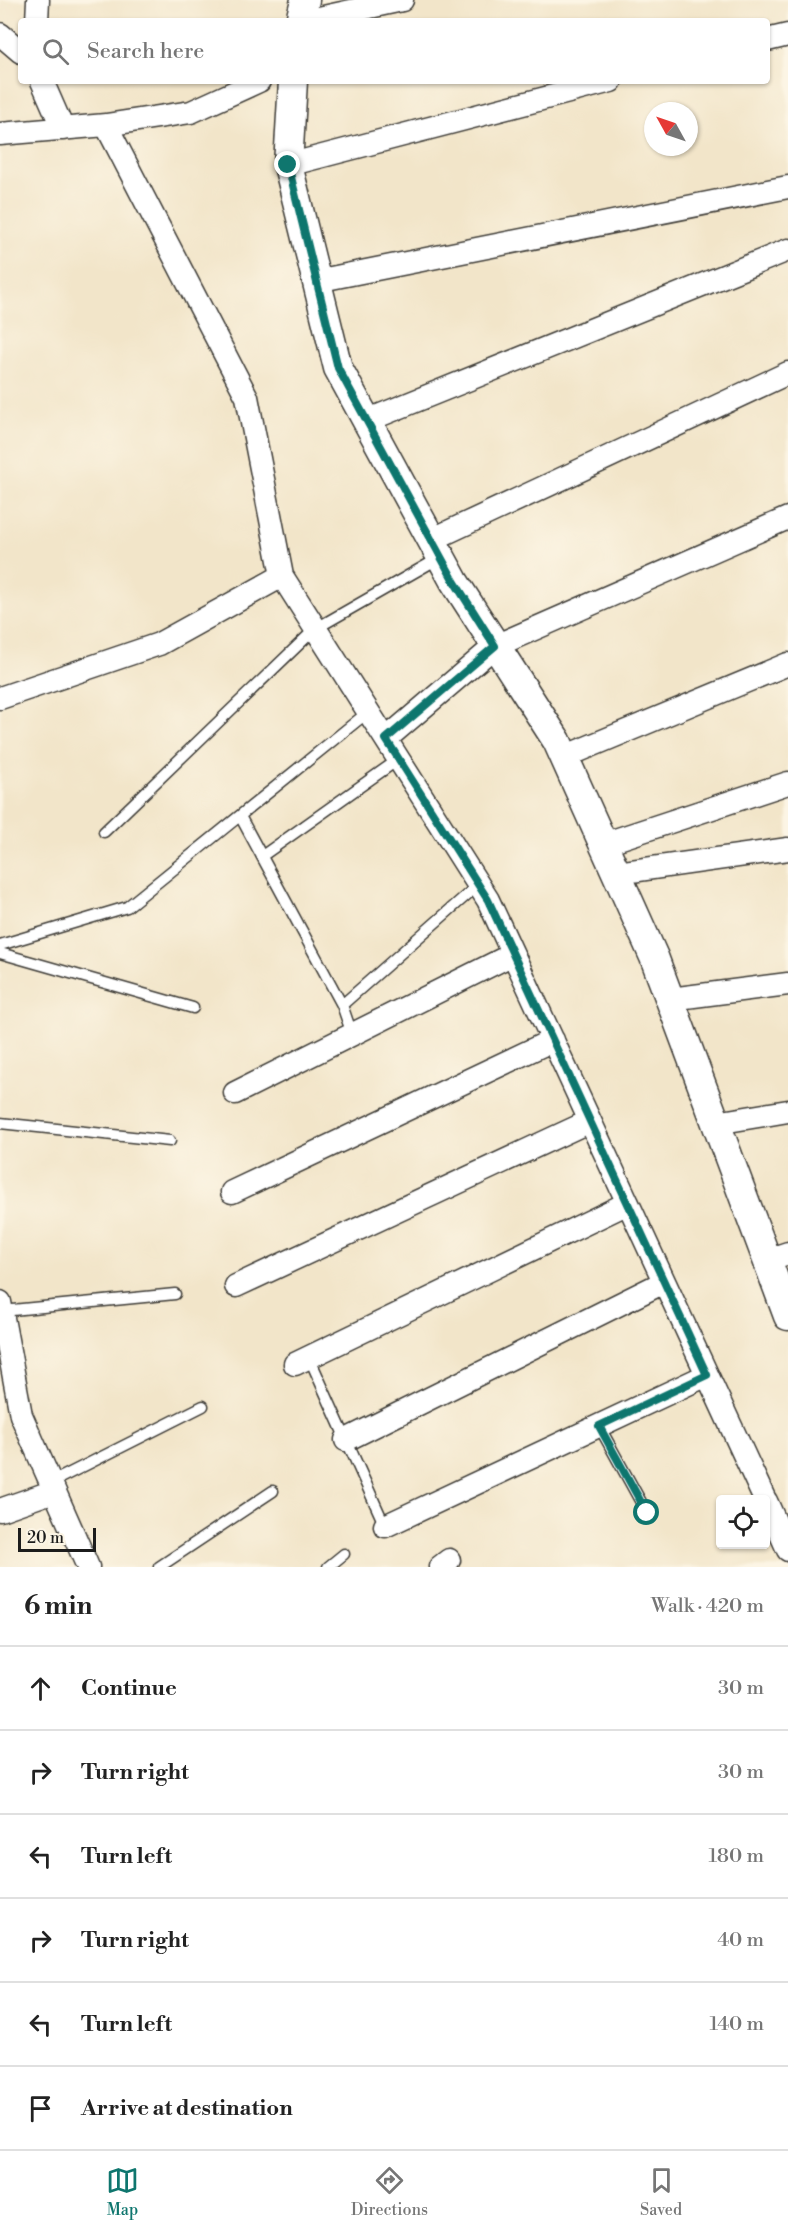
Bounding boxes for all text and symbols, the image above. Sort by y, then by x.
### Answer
search box [18,18,770,84]
icon: search [39,35,72,68]
text: Search here [87,38,204,65]
north arrow [644,102,698,156]
route end [274,151,300,177]
map controls [716,1495,770,1549]
button: locate [716,1495,770,1549]
route start [633,1499,659,1525]
scale bar [18,1525,96,1552]
text: 20 m [27,1528,64,1548]
text: 6 min [24,1590,92,1622]
text: Walk · 420 m [651,1594,764,1619]
icon: ahead [24,1672,57,1705]
text: Continue [81,1675,177,1702]
text: 30 m [718,1676,764,1701]
icon: right [24,1756,57,1789]
text: Turn right [81,1759,189,1786]
text: 30 m [718,1760,764,1785]
icon: left [24,1840,57,1873]
text: Turn left [81,1843,172,1870]
text: 180 m [709,1844,764,1869]
icon: right [24,1924,57,1957]
text: Turn right [81,1927,189,1954]
text: 40 m [717,1928,764,1953]
icon: left [24,2008,57,2041]
text: Turn left [81,2011,172,2038]
text: 140 m [709,2012,764,2037]
icon: arrive [24,2092,57,2125]
text: Arrive at destination [81,2095,293,2122]
tab: Map [106,2164,139,2220]
tab: Directions [351,2164,428,2220]
tab: Saved [640,2164,682,2220]

